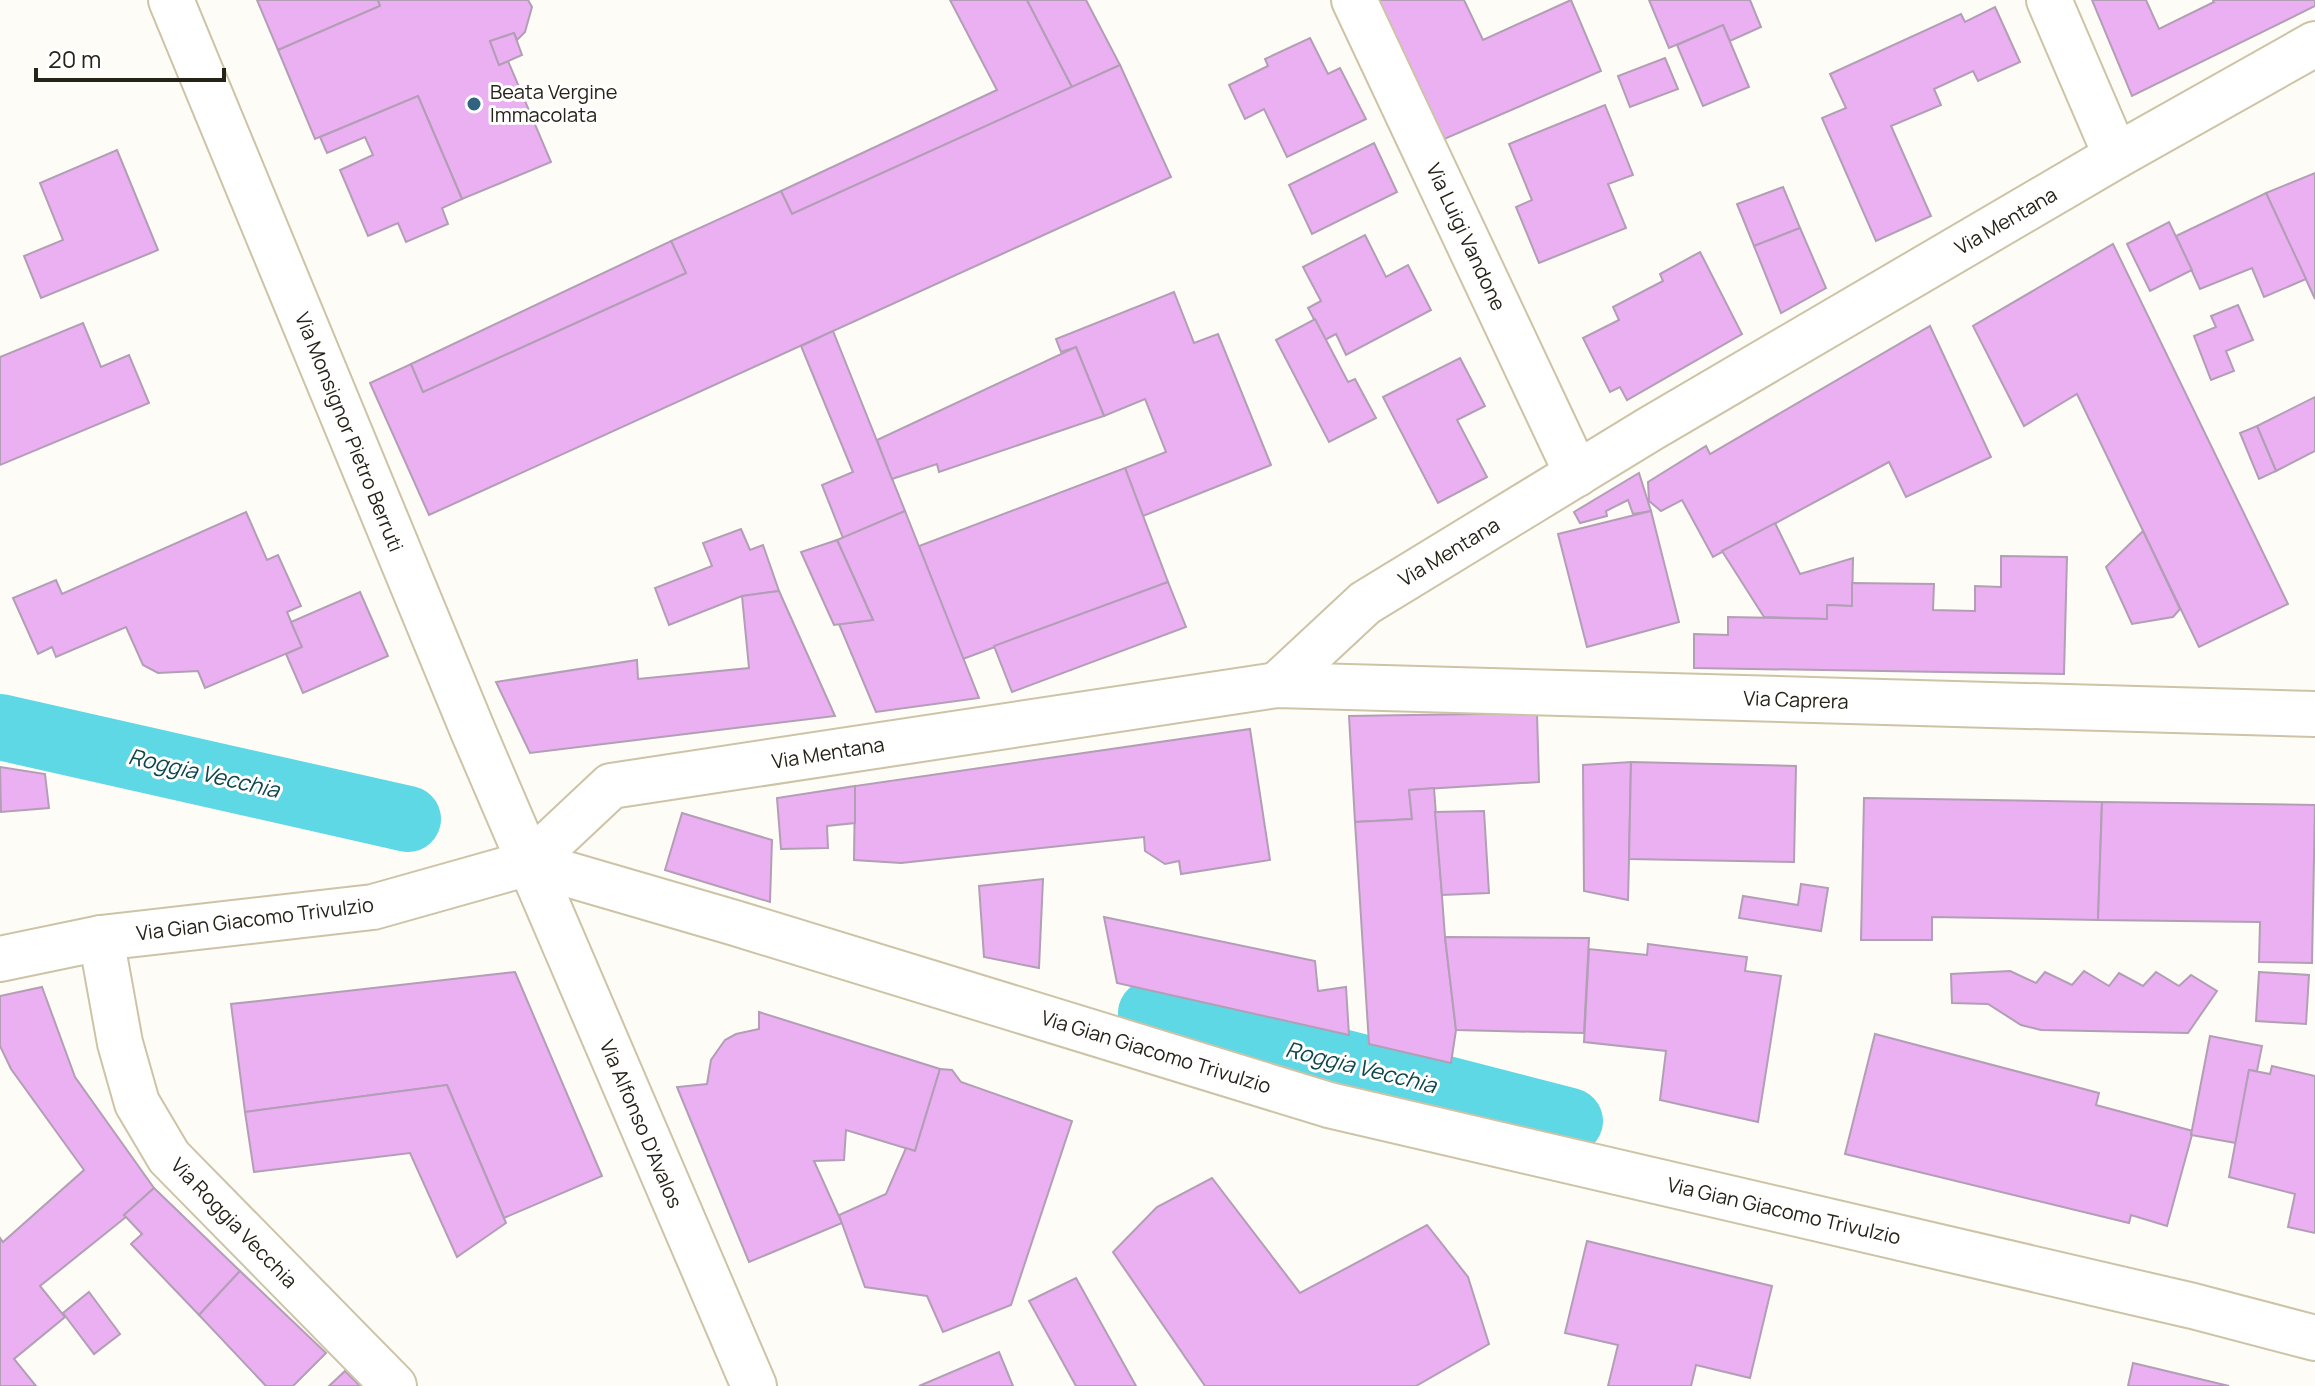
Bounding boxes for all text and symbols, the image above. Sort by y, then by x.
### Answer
scale bar [36,32,224,82]
text: 20 m [48,42,101,75]
place label: Beata Vergine Immacolata [490,78,617,128]
marker: Beata Vergine Immacolata [465,95,483,113]
street label: Via Luigi Vandone [1420,159,1512,315]
street label: Via Mentana [1950,180,2062,261]
street label: Via Monsignor Pietro Berruti [289,308,410,556]
street label: Via Mentana [1393,511,1504,592]
street label: Via Caprera [1743,684,1849,715]
street label: Via Mentana [770,730,886,775]
water label: Roggia Vecchia [126,741,284,805]
street label: Via Gian Giacomo Trivulzio [135,891,375,946]
street label: Via Gian Giacomo Trivulzio [1038,1004,1275,1099]
water label: Roggia Vecchia [1283,1034,1441,1101]
street label: Via Alfonso D'Avalos [594,1036,689,1212]
street label: Via Roggia Vecchia [165,1152,304,1294]
street label: Via Gian Giacomo Trivulzio [1665,1170,1904,1251]

